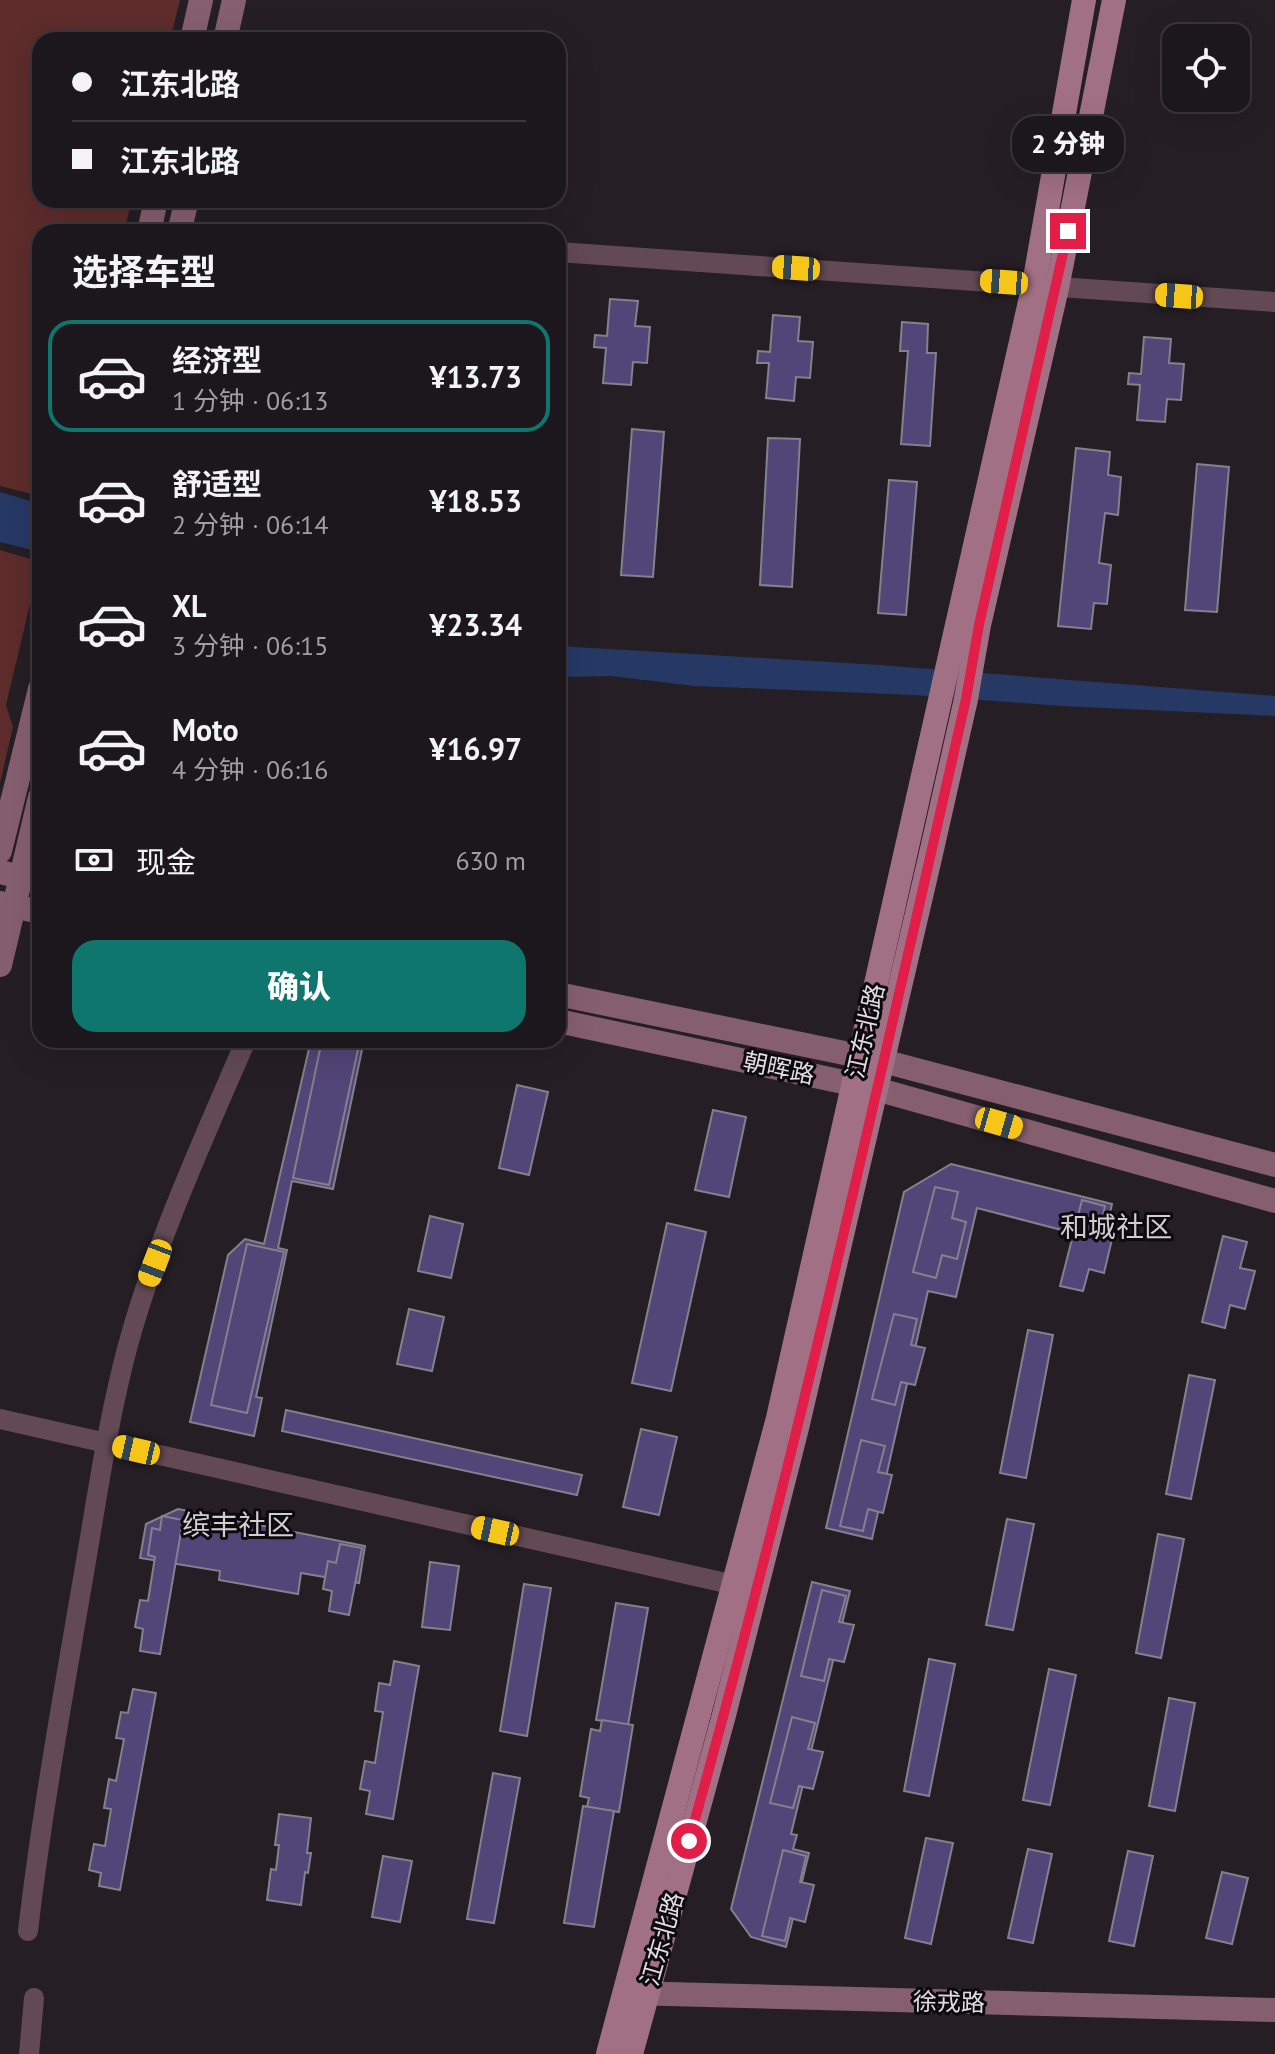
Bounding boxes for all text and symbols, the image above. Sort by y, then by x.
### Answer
map controls [1162,24,1250,112]
button: locate [1162,24,1250,112]
text: 江东北路 [120,64,240,103]
callout: 2 分钟 [1012,115,1124,171]
text: 2 分钟 [1031,127,1105,160]
text: 江东北路 [120,141,240,180]
route end [1050,213,1086,249]
text: 选择车型 [72,248,216,295]
car [771,254,821,282]
car [979,268,1029,296]
car [1154,282,1204,310]
icon: car [76,340,148,412]
text: 经济型 [172,340,262,379]
text: ¥13.73 [430,357,522,396]
text: 1 分钟 · 06:13 [172,384,328,417]
icon: car [76,464,148,536]
text: 舒适型 [172,464,262,503]
text: ¥18.53 [430,481,522,520]
text: 2 分钟 · 06:14 [172,508,328,541]
text: XL [172,586,206,625]
icon: car [76,588,148,660]
text: ¥23.34 [430,605,522,644]
text: 3 分钟 · 06:15 [172,629,328,662]
text: Moto [172,710,239,749]
icon: car [76,712,148,784]
text: ¥16.97 [430,729,522,768]
text: 4 分钟 · 06:16 [172,753,328,786]
icon: cash [72,838,116,882]
text: 现金 [136,842,196,881]
text: 630 m [455,844,526,877]
button: 确认 [72,940,526,1032]
street label: 江东北路 [839,981,891,1081]
street label: 朝晖路 [741,1045,817,1091]
car [973,1105,1025,1141]
district label: 和城社区 [1060,1208,1172,1245]
car [135,1236,175,1290]
car [110,1433,162,1467]
district label: 缤丰社区 [182,1506,294,1543]
car [469,1514,521,1548]
route start [671,1823,707,1859]
street label: 江东北路 [634,1889,690,1989]
street label: 徐戎路 [913,1986,985,2018]

